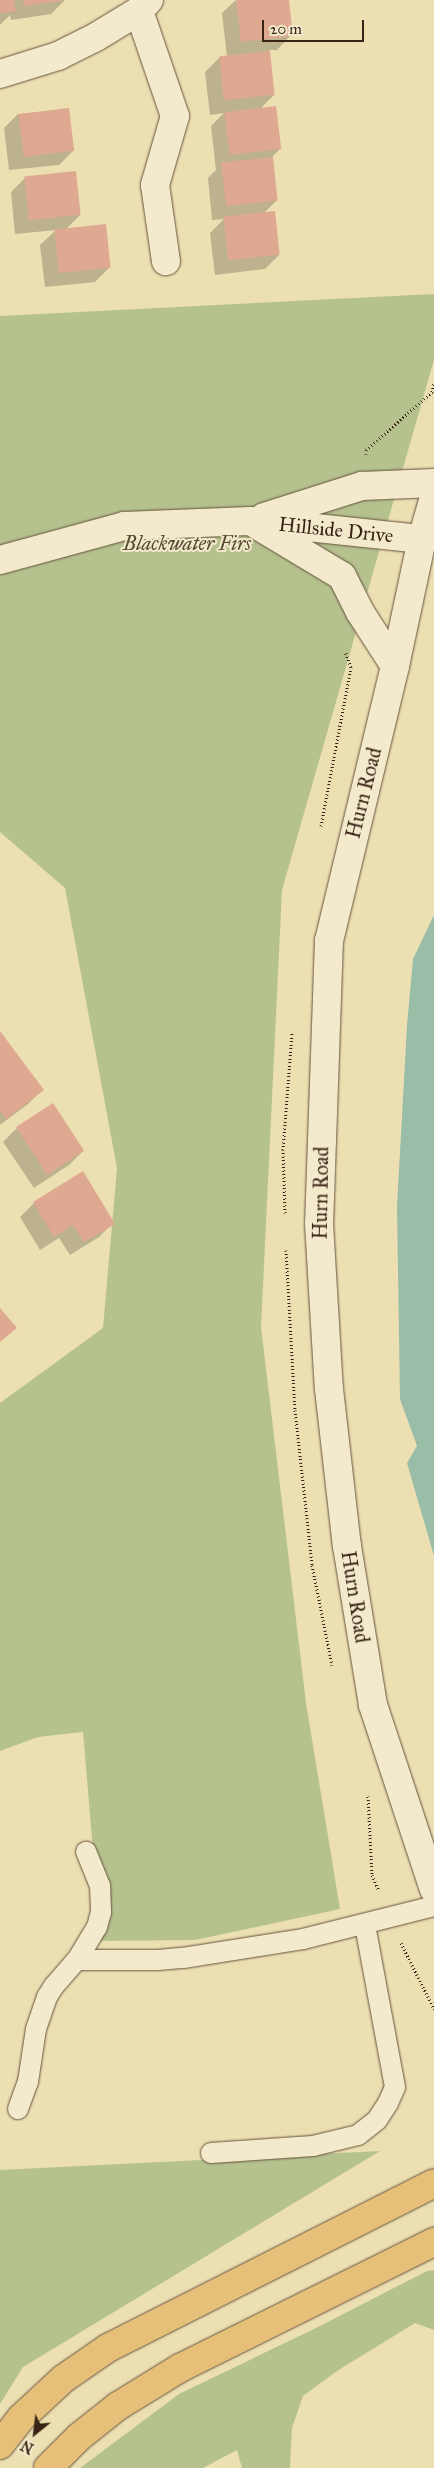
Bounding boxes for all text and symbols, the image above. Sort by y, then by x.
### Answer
scale bar [264,10,366,42]
text: 20 m [270,20,302,38]
street label: Hillside Drive [277,512,395,548]
park label: Blackwater Firs [123,531,251,555]
street label: Hurn Road [341,745,387,841]
street label: Hurn Road [308,1146,334,1240]
street label: Hurn Road [336,1549,374,1645]
north arrow [10,2408,60,2458]
text: N [18,2436,37,2457]

